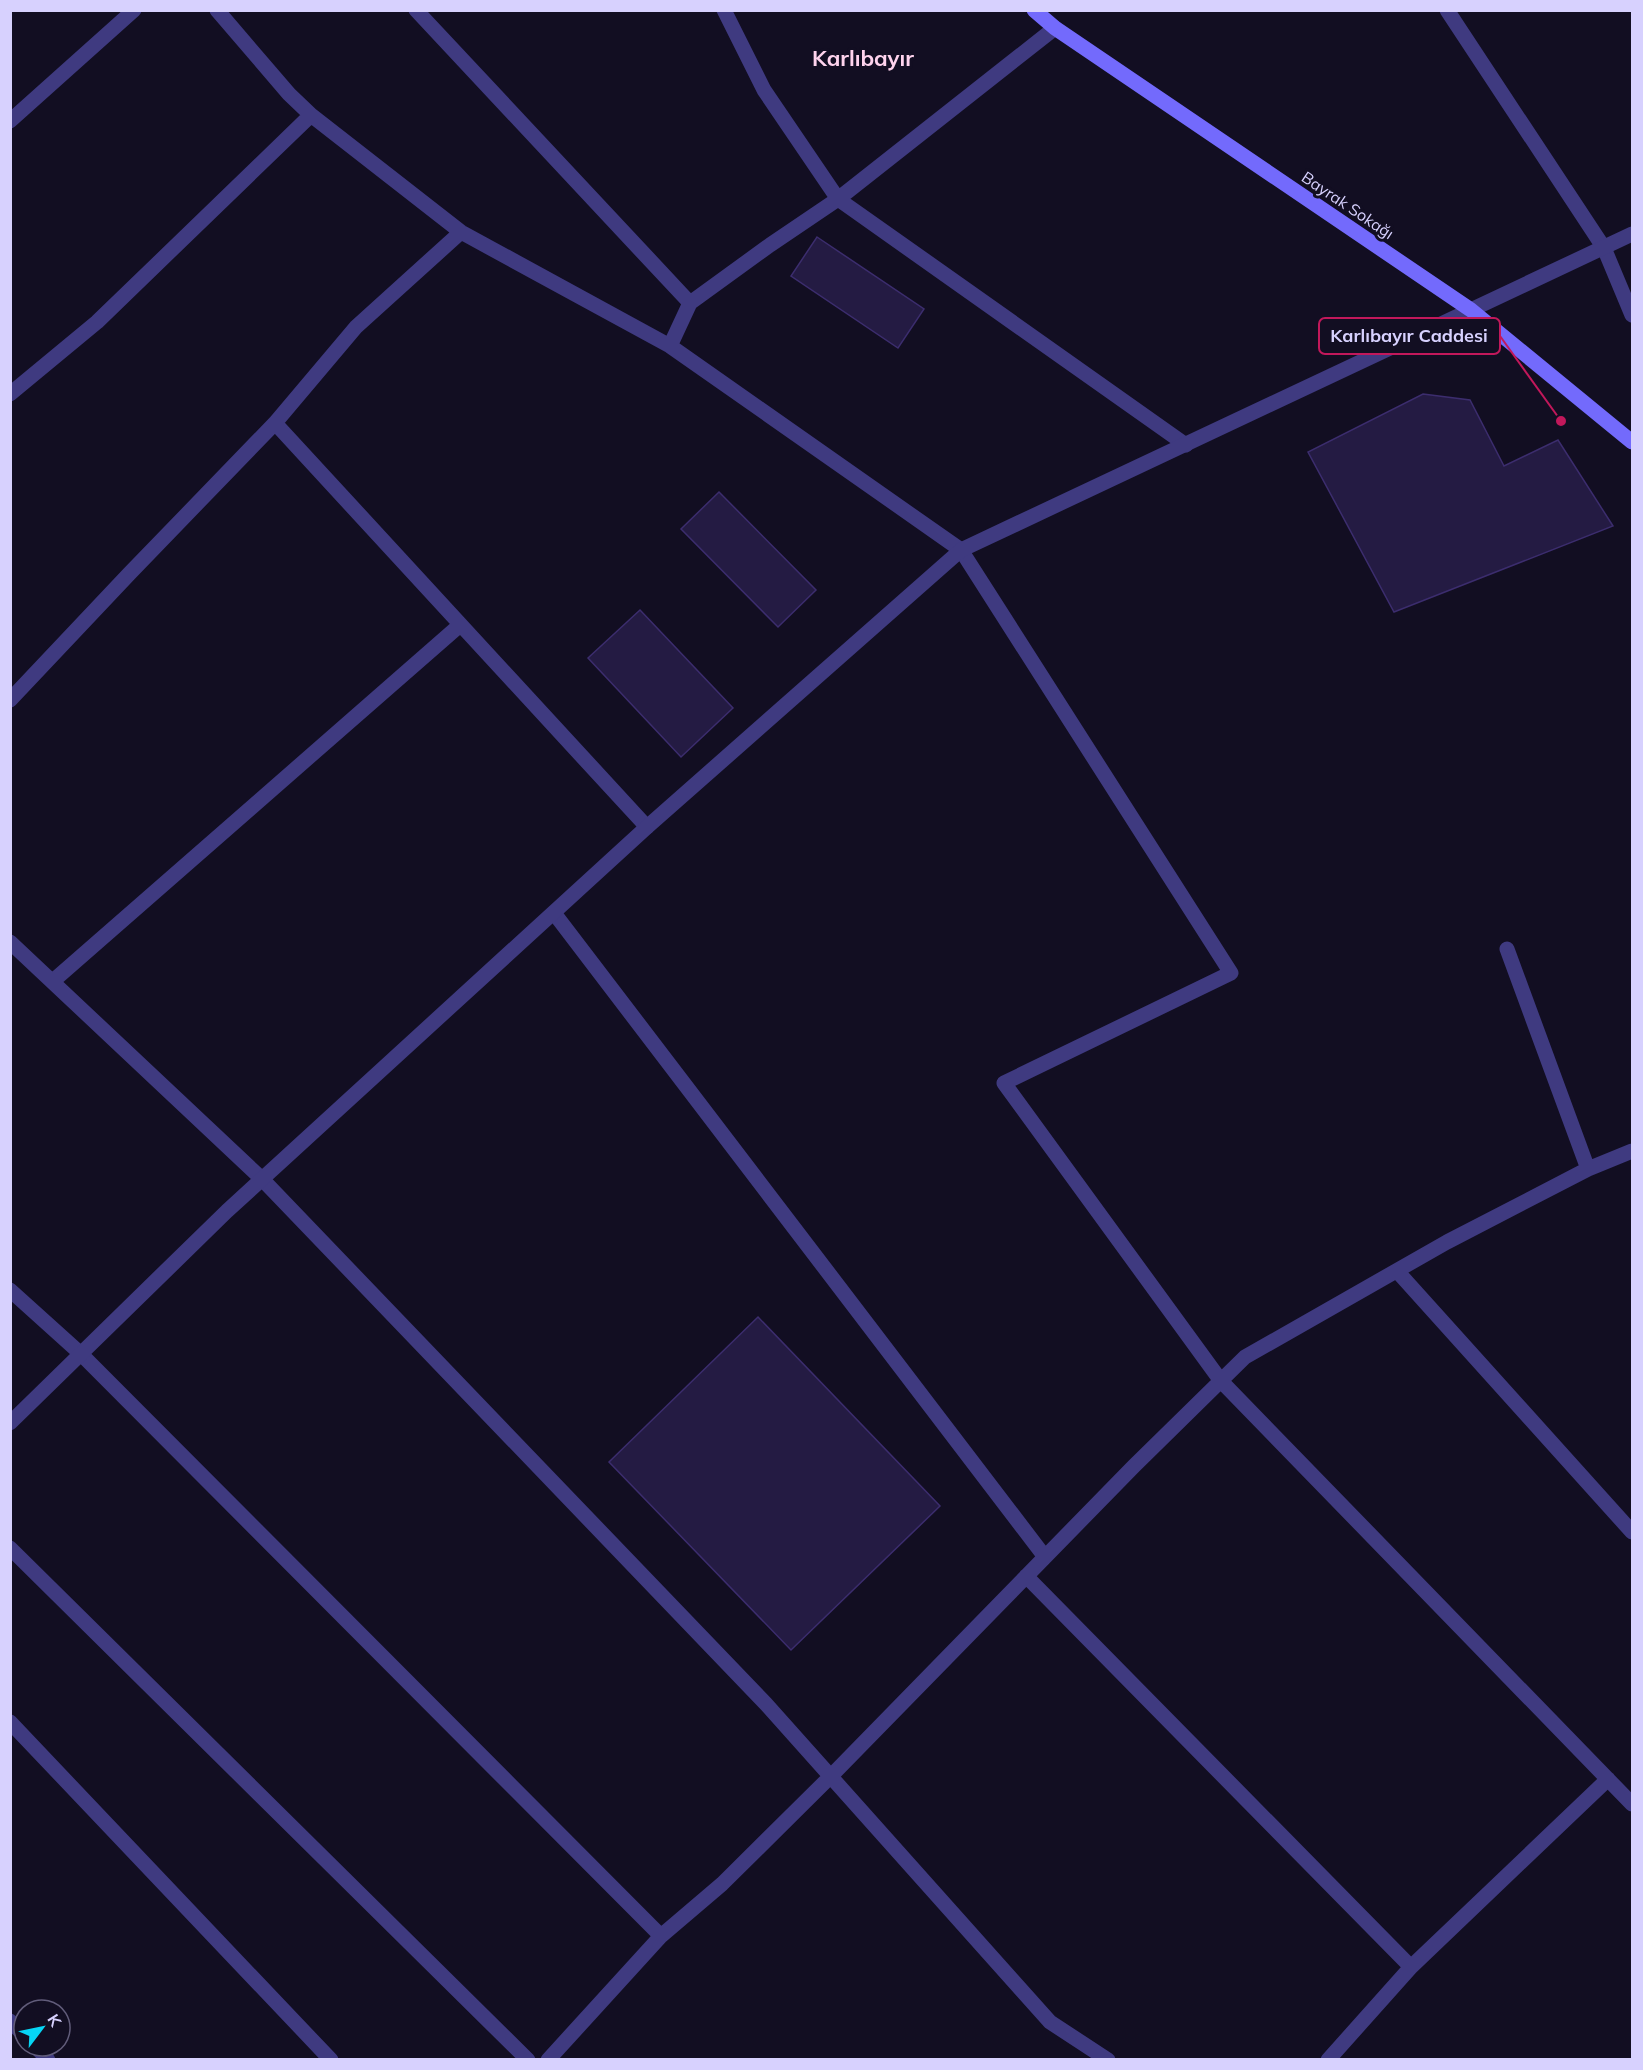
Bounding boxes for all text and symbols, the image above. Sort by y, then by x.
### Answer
district label: Karlıbayır [812,44,914,72]
street label: Bayrak Sokağı [1298,167,1398,243]
callout: Karlıbayır Caddesi [1319,318,1500,354]
text: Karlıbayır Caddesi [1330,324,1488,347]
north arrow [12,1998,72,2058]
text: K [43,2010,67,2031]

